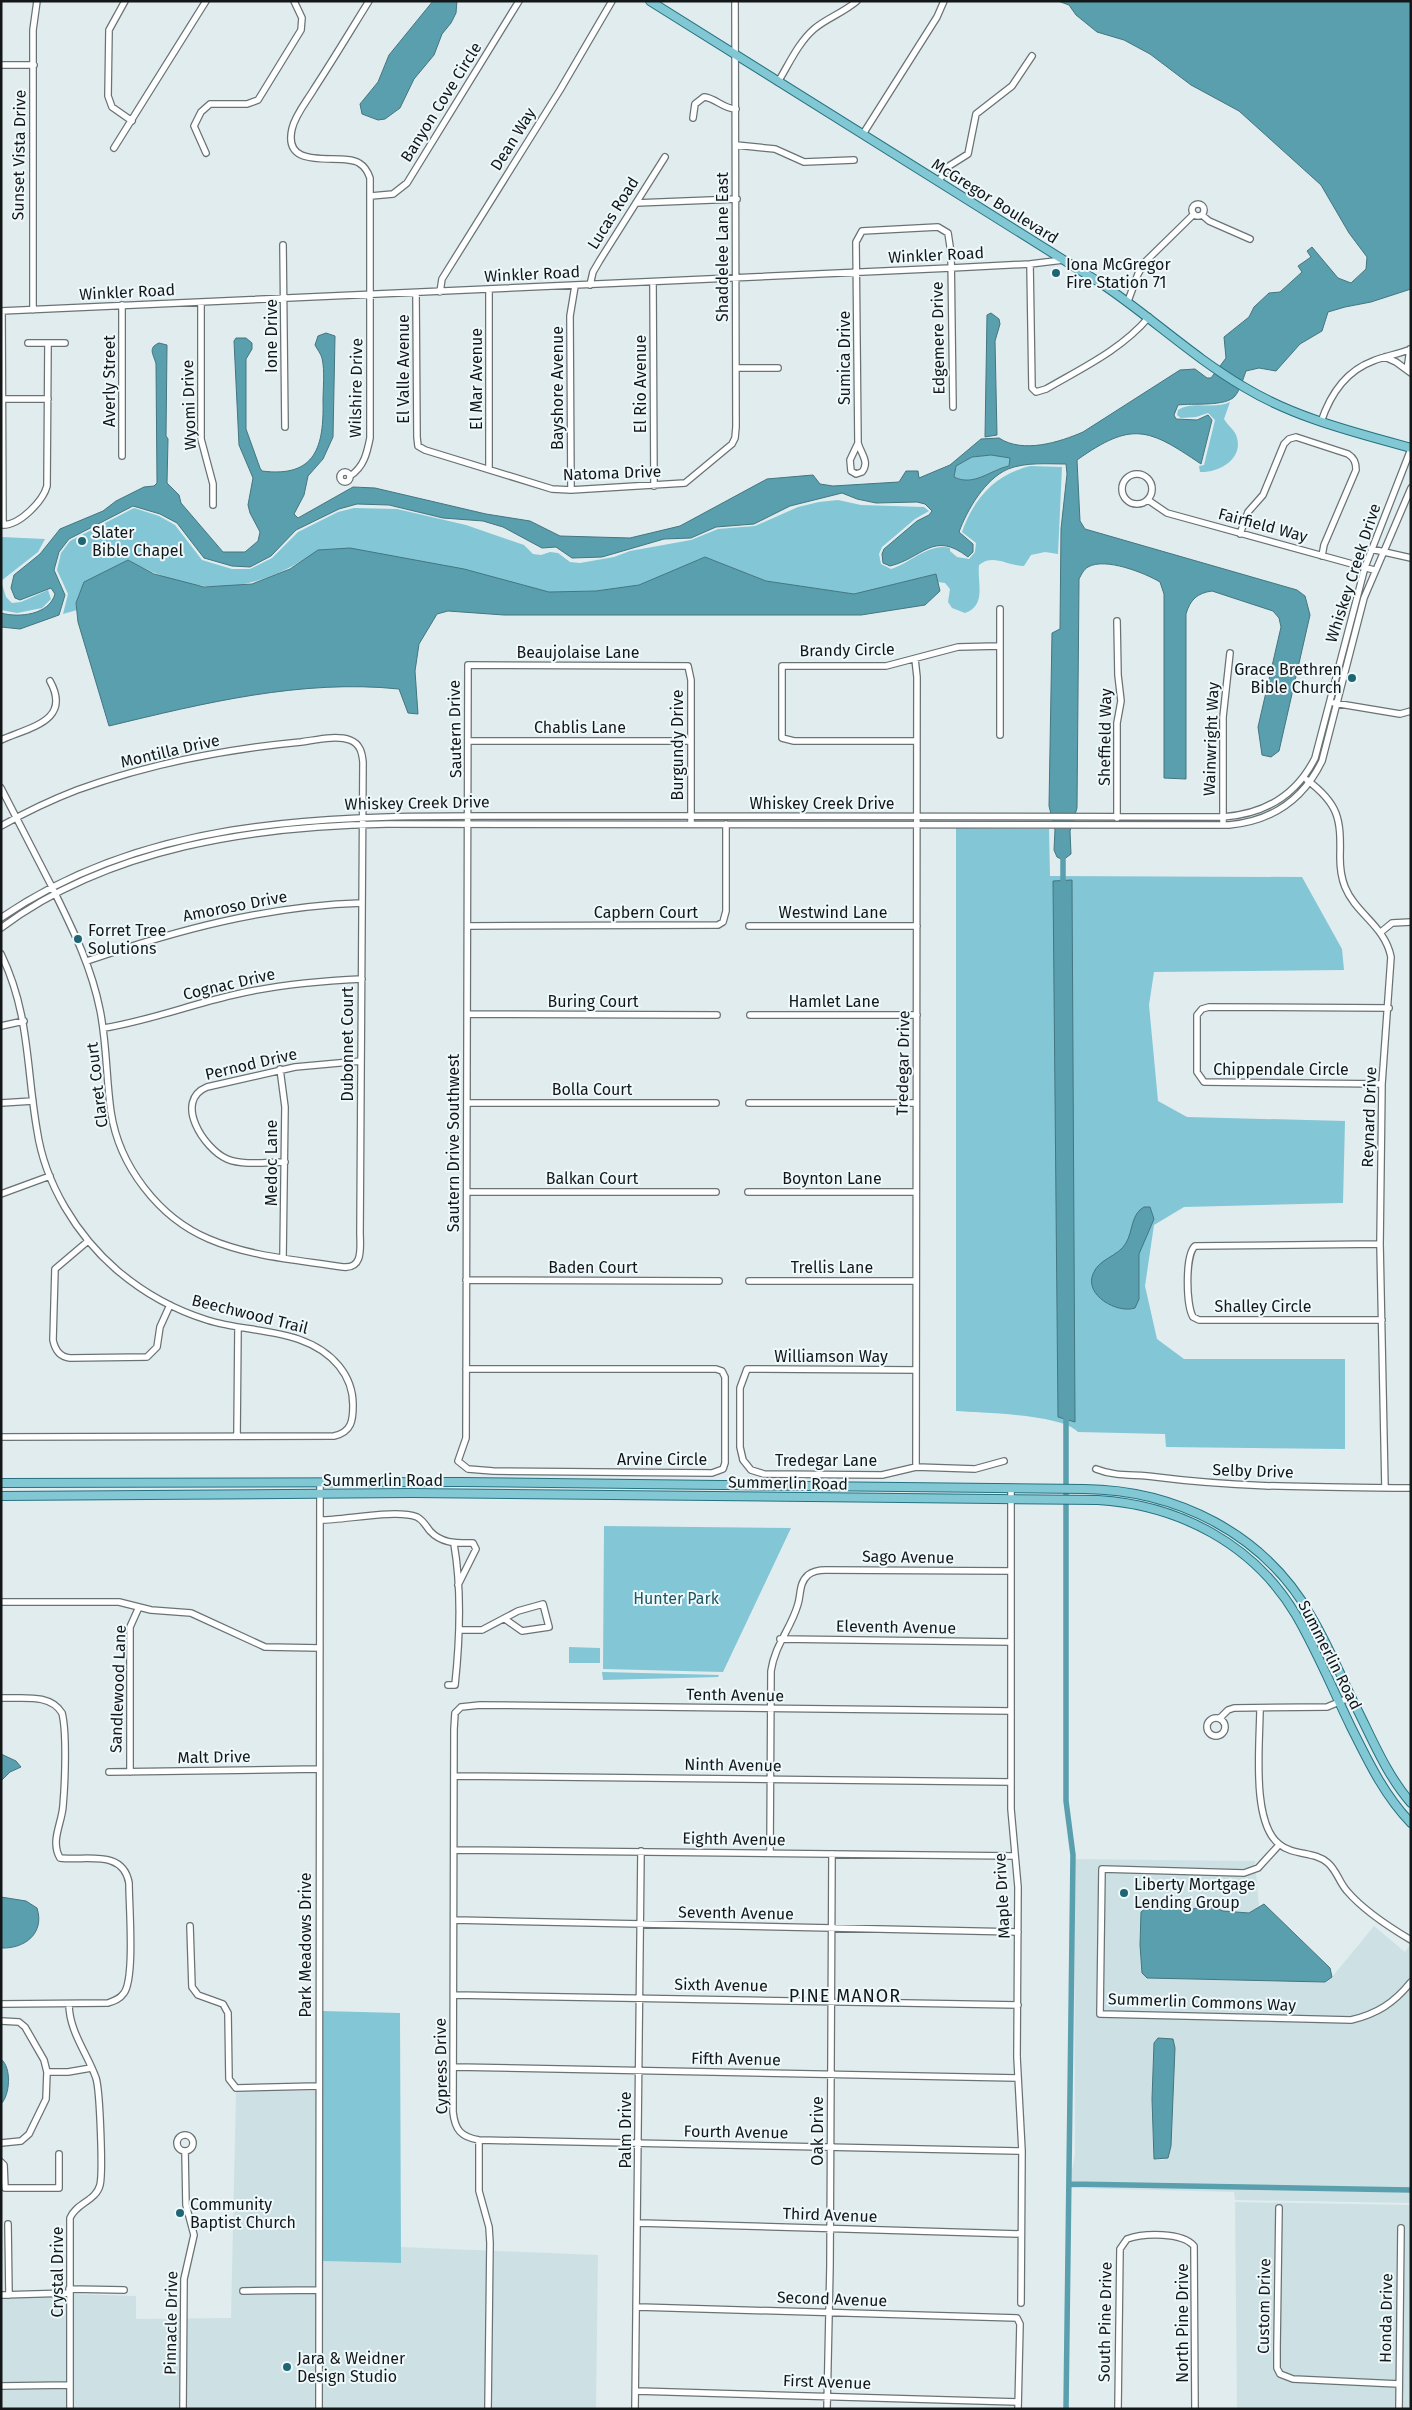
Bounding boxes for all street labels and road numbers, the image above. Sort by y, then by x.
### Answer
street label: Banyon Cove Circle [397,39,485,165]
street label: Sunset Vista Drive [8,90,30,220]
street label: Dean Way [486,104,540,174]
street label: McGregor Boulevard [928,154,1062,248]
street label: Shaddelee Lane East [713,172,732,322]
street label: Lucas Road [583,173,643,253]
street label: Winkler Road [888,243,984,267]
street label: Winkler Road [484,262,580,286]
street label: Winkler Road [79,280,175,304]
street label: Edgemere Drive [928,281,948,395]
street label: Ione Drive [262,299,281,373]
street label: Sumica Drive [835,311,854,405]
street label: El Valle Avenue [394,314,413,424]
street label: Bayshore Avenue [548,326,567,450]
street label: El Mar Avenue [467,328,486,430]
street label: Averly Street [100,335,119,427]
street label: El Rio Avenue [631,335,650,433]
street label: Wilshire Drive [346,338,366,438]
street label: Wyomi Drive [178,360,200,450]
street label: Natoma Drive [562,462,662,484]
street label: Whiskey Creek Drive [1322,501,1384,645]
street label: Fairfield Way [1216,504,1310,546]
street label: Brandy Circle [799,640,895,660]
street label: Beaujolaise Lane [517,643,640,662]
street label: Sautern Drive [445,680,465,778]
street label: Wainwright Way [1200,681,1222,796]
street label: Sheffield Way [1095,688,1115,786]
street label: Burgundy Drive [668,689,687,801]
street label: Chablis Lane [534,718,626,737]
street label: Montilla Drive [119,730,221,772]
street label: Whiskey Creek Drive [344,792,490,814]
street label: Whiskey Creek Drive [749,794,895,813]
street label: Amoroso Drive [181,887,289,925]
street label: Capbern Court [594,903,698,922]
street label: Westwind Lane [779,903,887,922]
street label: Cognac Drive [181,964,277,1004]
street label: Dubonnet Court [338,986,357,1102]
street label: Buring Court [548,992,639,1011]
street label: Hamlet Lane [788,992,880,1011]
street label: Tredegar Drive [893,1010,913,1116]
street label: Claret Court [82,1041,112,1129]
street label: Pernod Drive [203,1044,299,1084]
street label: Sautern Drive Southwest [444,1054,463,1232]
street label: Chippendale Circle [1213,1060,1349,1079]
street label: Reynard Drive [1358,1066,1380,1168]
street label: Bolla Court [552,1080,633,1099]
street label: Medoc Lane [262,1120,281,1206]
street label: Balkan Court [546,1169,638,1188]
street label: Boynton Lane [782,1169,882,1188]
street label: Baden Court [548,1258,638,1277]
street label: Trellis Lane [791,1258,873,1277]
street label: Beechwood Trail [190,1290,311,1338]
street label: Shalley Circle [1215,1297,1311,1316]
street label: Williamson Way [774,1347,888,1366]
street label: Arvine Circle [617,1450,707,1469]
street label: Tredegar Lane [775,1451,877,1470]
street label: Selby Drive [1212,1460,1294,1482]
street label: Summerlin Road [323,1471,443,1490]
street label: Summerlin Road [728,1472,848,1494]
street label: Sago Avenue [862,1547,954,1567]
street label: Summerlin Road [1294,1597,1366,1713]
street label: Eleventh Avenue [836,1616,956,1638]
street label: Sandlewood Lane [106,1625,130,1753]
street label: Tenth Avenue [686,1685,784,1705]
street label: Malt Drive [177,1747,251,1767]
street label: Ninth Avenue [684,1755,782,1775]
street label: Eighth Avenue [682,1829,786,1849]
street label: Maple Drive [990,1853,1014,1939]
street label: Park Meadows Drive [296,1872,315,2018]
street label: Seventh Avenue [678,1902,794,1924]
street label: Sixth Avenue [674,1975,768,1995]
street label: Summerlin Commons Way [1108,1989,1296,2015]
street label: Cypress Drive [431,2018,451,2114]
street label: Fifth Avenue [691,2049,781,2069]
street label: Palm Drive [616,2091,635,2169]
street label: Oak Drive [808,2096,827,2166]
street label: Fourth Avenue [684,2122,788,2142]
street label: Third Avenue [782,2204,878,2226]
street label: Crystal Drive [48,2227,67,2317]
street label: Custom Drive [1254,2258,1274,2354]
street label: South Pine Drive [1094,2262,1116,2382]
street label: North Pine Drive [1173,2263,1192,2383]
street label: Pinnacle Drive [161,2271,181,2375]
street label: Honda Drive [1376,2273,1396,2363]
street label: Second Avenue [776,2288,888,2310]
street label: First Avenue [783,2371,871,2393]

